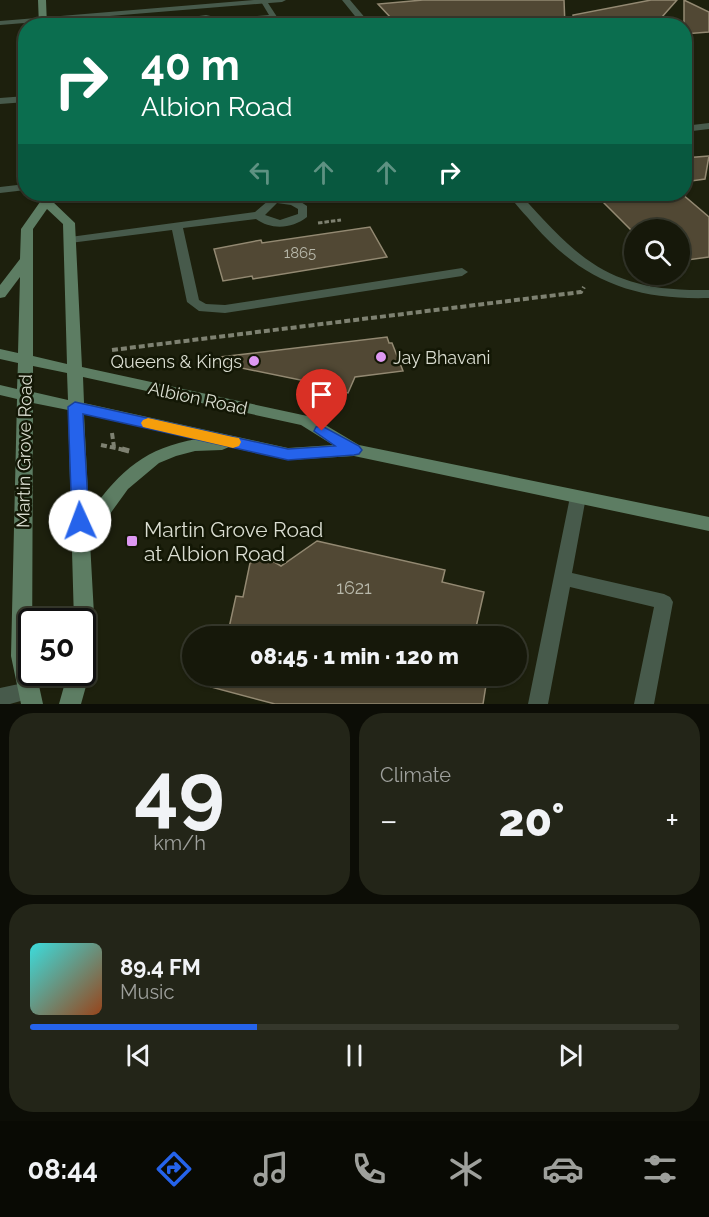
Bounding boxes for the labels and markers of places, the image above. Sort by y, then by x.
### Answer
place label: Jay Bhavani [393,347,490,368]
marker: Jay Bhavani [374,350,388,364]
place label: Queens & Kings [111,351,242,372]
marker: Queens & Kings [247,354,261,368]
pin [296,369,347,431]
place label: Martin Grove Road at Albion Road [144,517,323,566]
marker: Martin Grove Road at Albion Road [125,534,139,548]

